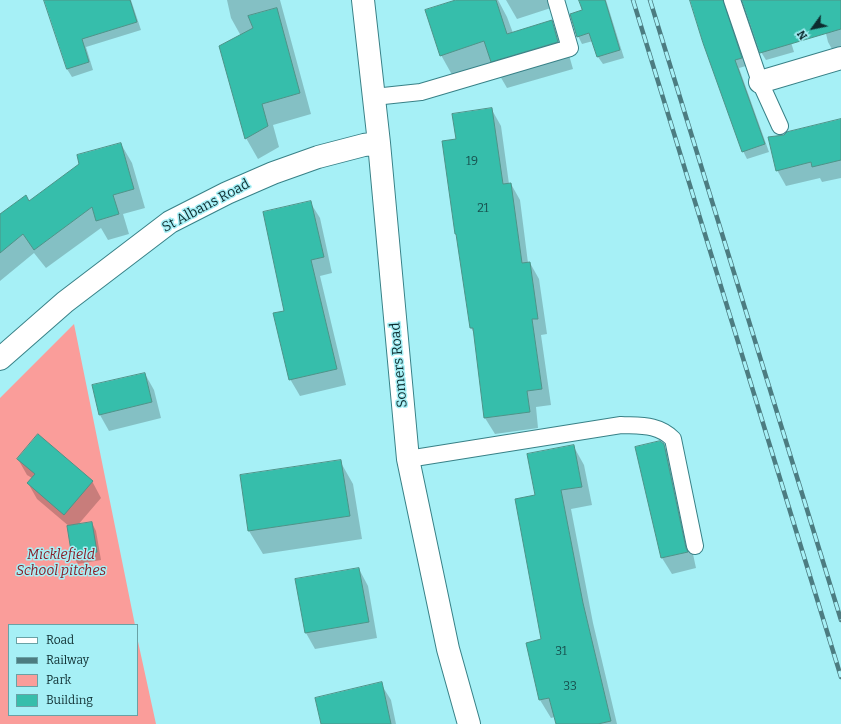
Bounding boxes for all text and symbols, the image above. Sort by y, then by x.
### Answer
north arrow [793,8,833,48]
text: N [795,28,810,42]
house number: 19 [466,155,478,169]
street label: St Albans Road [159,176,253,236]
house number: 21 [477,202,489,216]
street label: Somers Road [387,322,411,408]
park label: Micklefield School pitches [16,547,106,580]
legend [8,624,138,716]
text: Road [46,633,74,647]
house number: 31 [555,645,567,659]
text: Railway [46,653,89,667]
text: Park [46,673,71,687]
house number: 33 [563,680,577,694]
text: Building [46,693,93,707]

